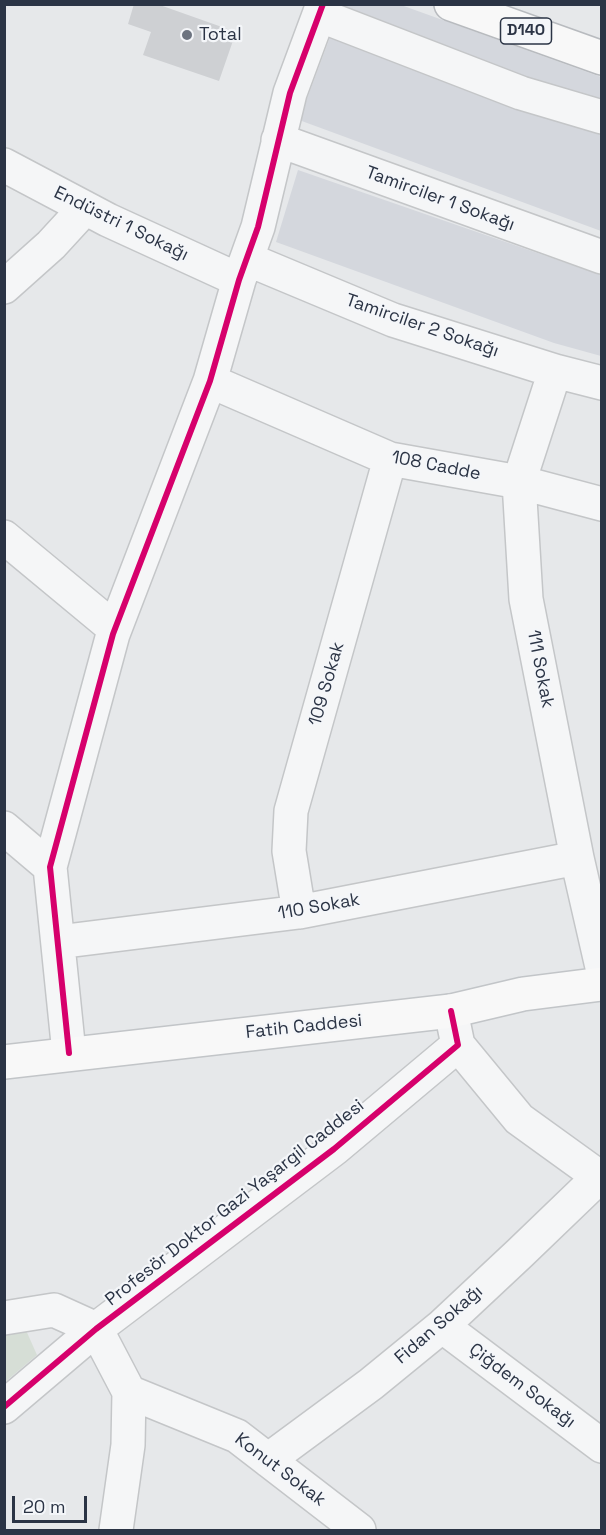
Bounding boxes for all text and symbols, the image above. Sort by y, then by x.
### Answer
road number: D140 [500,18,552,44]
place label: Total [199,24,242,46]
marker: Total [180,28,194,42]
street label: Tamirciler 1 Sokağı [362,162,518,236]
street label: Endüstri 1 Sokağı [50,182,192,266]
street label: Tamirciler 2 Sokağı [343,290,501,362]
street label: 108 Cadde [390,447,482,485]
street label: 111 Sokak [522,628,558,710]
street label: 109 Sokak [305,640,349,728]
street label: 110 Sokak [276,889,362,925]
street label: Fatih Caddesi [245,1010,363,1044]
street label: Profesör Doktor Gazi Yaşargil Caddesi [101,1095,369,1311]
street label: Fidan Sokağı [391,1281,487,1369]
street label: Çiğdem Sokağı [465,1339,579,1433]
street label: Konut Sokak [230,1429,330,1511]
scale bar [15,1484,90,1522]
text: 20 m [23,1495,66,1518]

